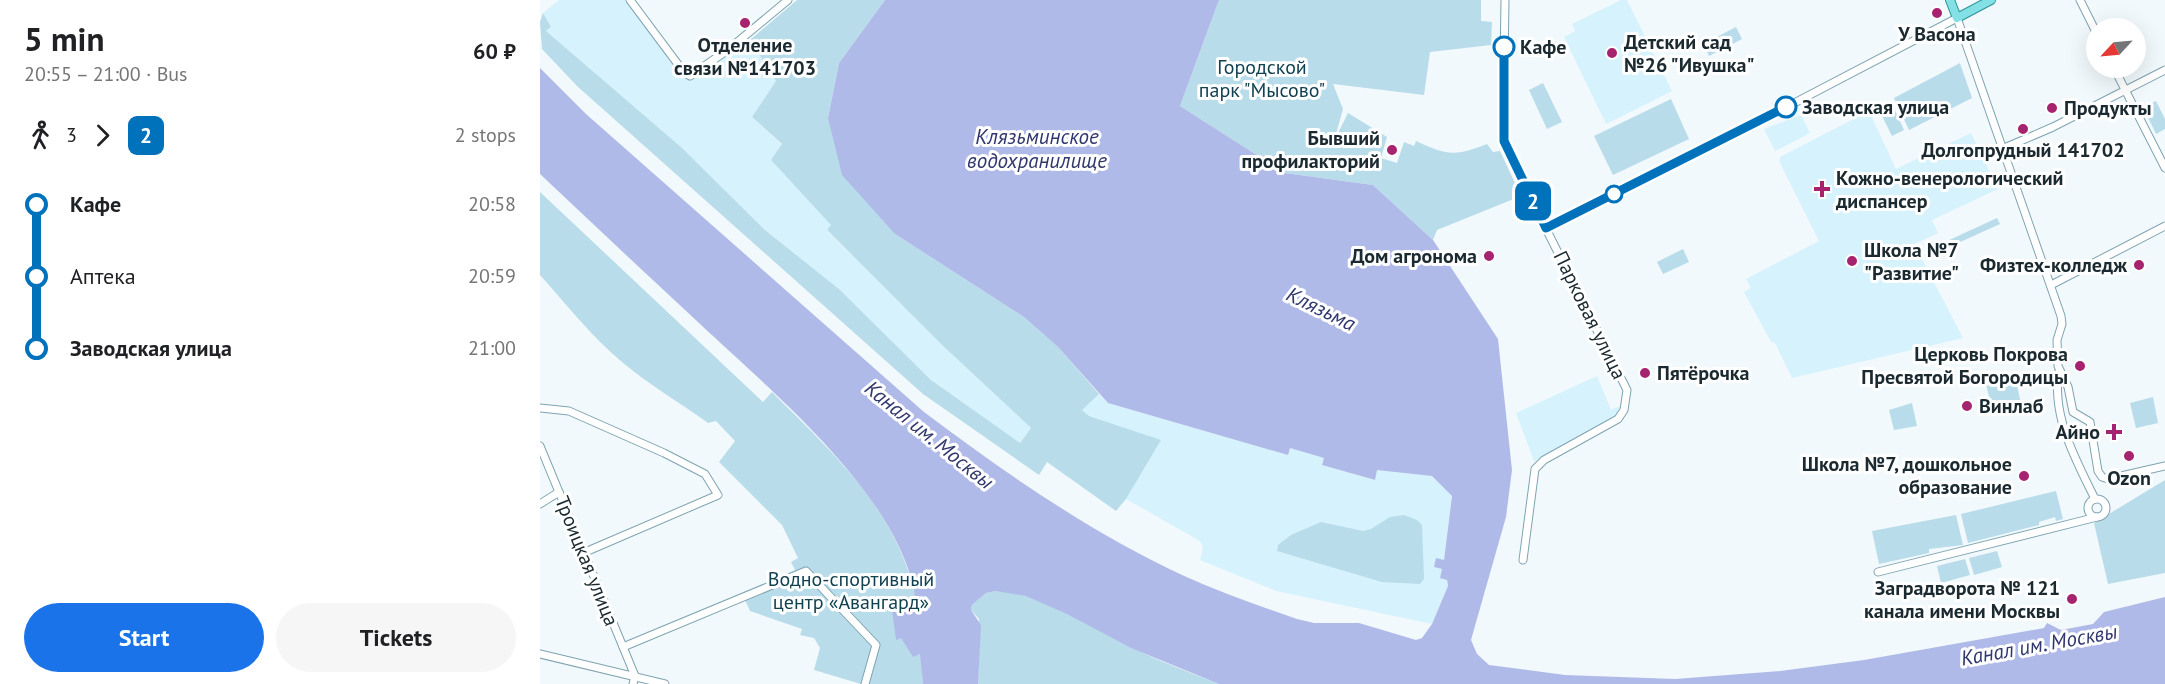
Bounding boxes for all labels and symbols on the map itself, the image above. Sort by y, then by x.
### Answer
marker: У Васона [1930,6,1944,20]
marker: Отделение связи №141703 [738,16,752,30]
north arrow [2086,18,2146,78]
place label: У Васона [1897,21,1976,47]
place label: Детский сад №26 "Ивушка" [1624,29,1754,78]
place label: Отделение связи №141703 [674,32,816,81]
place label: Кафе [1520,34,1566,60]
marker: Кафе [1493,36,1515,58]
marker: Детский сад №26 "Ивушка" [1605,46,1619,60]
park label: Городской парк "Мысово" [1199,54,1325,103]
place label: Заводская улица [1802,94,1949,120]
place label: Продукты [2064,95,2151,121]
marker: Заводская улица [1775,96,1797,118]
marker: Продукты [2045,101,2059,115]
marker: Долгопрудный 141702 [2016,122,2030,136]
water label: Клязьминское водохранилище [967,123,1107,174]
place label: Бывший профилакторий [1241,125,1380,174]
place label: Долгопрудный 141702 [1921,137,2125,163]
marker: Бывший профилакторий [1385,143,1399,157]
place label: Кожно-венерологический диспансер [1835,165,2063,214]
marker: Кожно-венерологический диспансер [1813,180,1831,198]
line badge: 2 [1514,182,1552,220]
unlabelled marker [1605,185,1623,203]
place label: Школа №7 "Развитие" [1864,237,1959,286]
place label: Дом агронома [1351,243,1477,269]
street label: Парковая улица [1548,247,1632,383]
marker: Дом агронома [1482,249,1496,263]
place label: Физтех-колледж [1980,252,2127,278]
marker: Школа №7 "Развитие" [1845,254,1859,268]
marker: Физтех-колледж [2132,258,2146,272]
water label: Клязьма [1282,280,1361,337]
place label: Церковь Покрова Пресвятой Богородицы [1861,341,2068,390]
marker: Церковь Покрова Пресвятой Богородицы [2073,359,2087,373]
place label: Пятёрочка [1657,360,1750,386]
marker: Пятёрочка [1638,366,1652,380]
water label: Канал им. Москвы [859,374,1000,495]
place label: Винлаб [1979,393,2044,419]
marker: Винлаб [1960,399,1974,413]
place label: Айно [2056,419,2100,445]
marker: Айно [2105,423,2123,441]
marker: Ozon [2122,449,2136,463]
place label: Школа №7, дошкольное образование [1802,451,2012,500]
place label: Ozon [2107,465,2151,491]
marker: Школа №7, дошкольное образование [2017,469,2031,483]
street label: Троицкая улица [549,492,625,630]
park label: Водно-спортивный центр «Авангард» [768,566,934,615]
place label: Заградворота № 121 канала имени Москвы [1864,575,2060,624]
marker: Заградворота № 121 канала имени Москвы [2065,592,2079,606]
water label: Канал им. Москвы [1959,617,2120,672]

